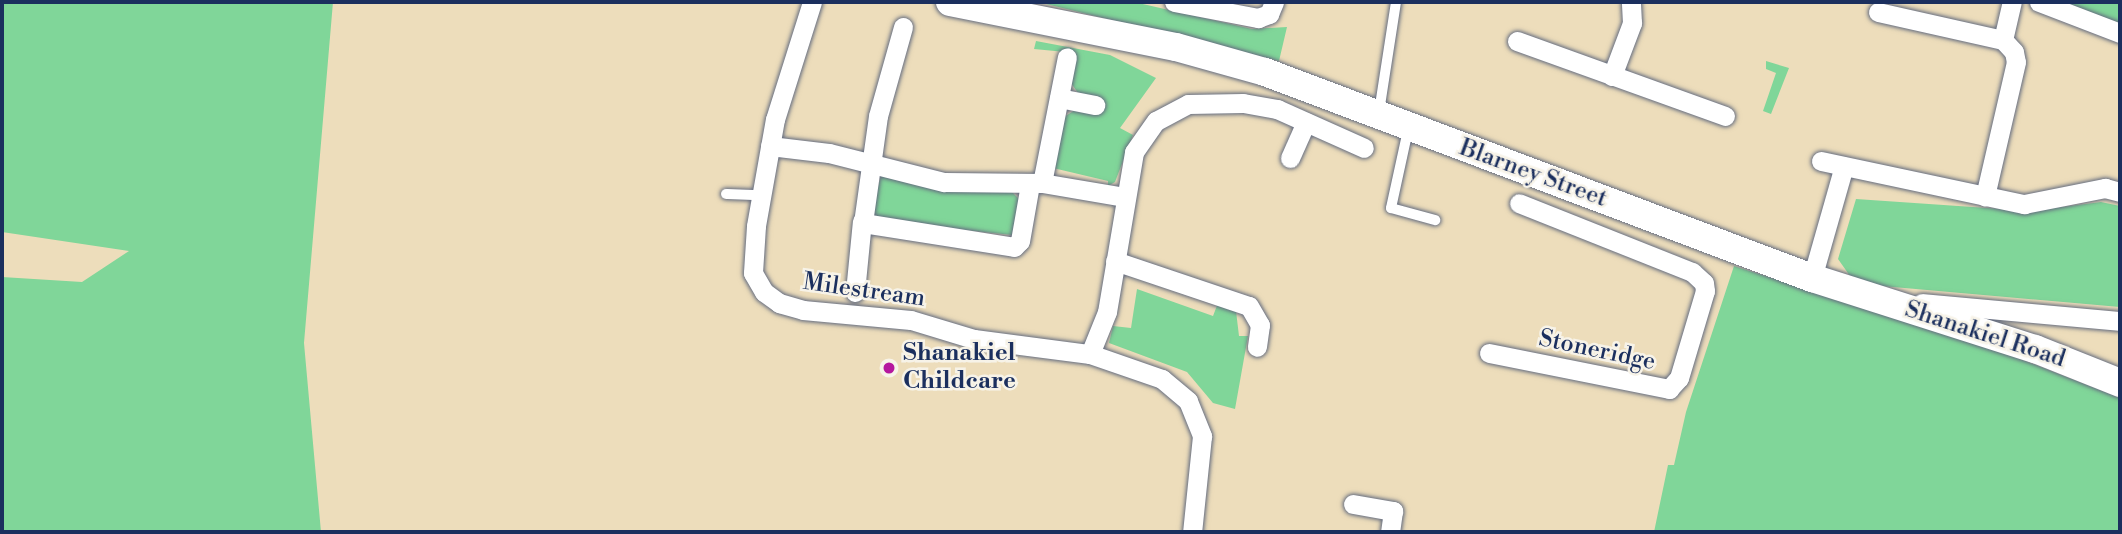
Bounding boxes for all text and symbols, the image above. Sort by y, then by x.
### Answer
street label: Blarney Street [1455,134,1611,214]
street label: Milestream [801,268,927,314]
street label: Shanakiel Road [1901,296,2069,374]
street label: Stoneridge [1536,325,1658,377]
place label: Shanakiel Childcare [903,340,1016,396]
marker: Shanakiel Childcare [881,360,897,376]

